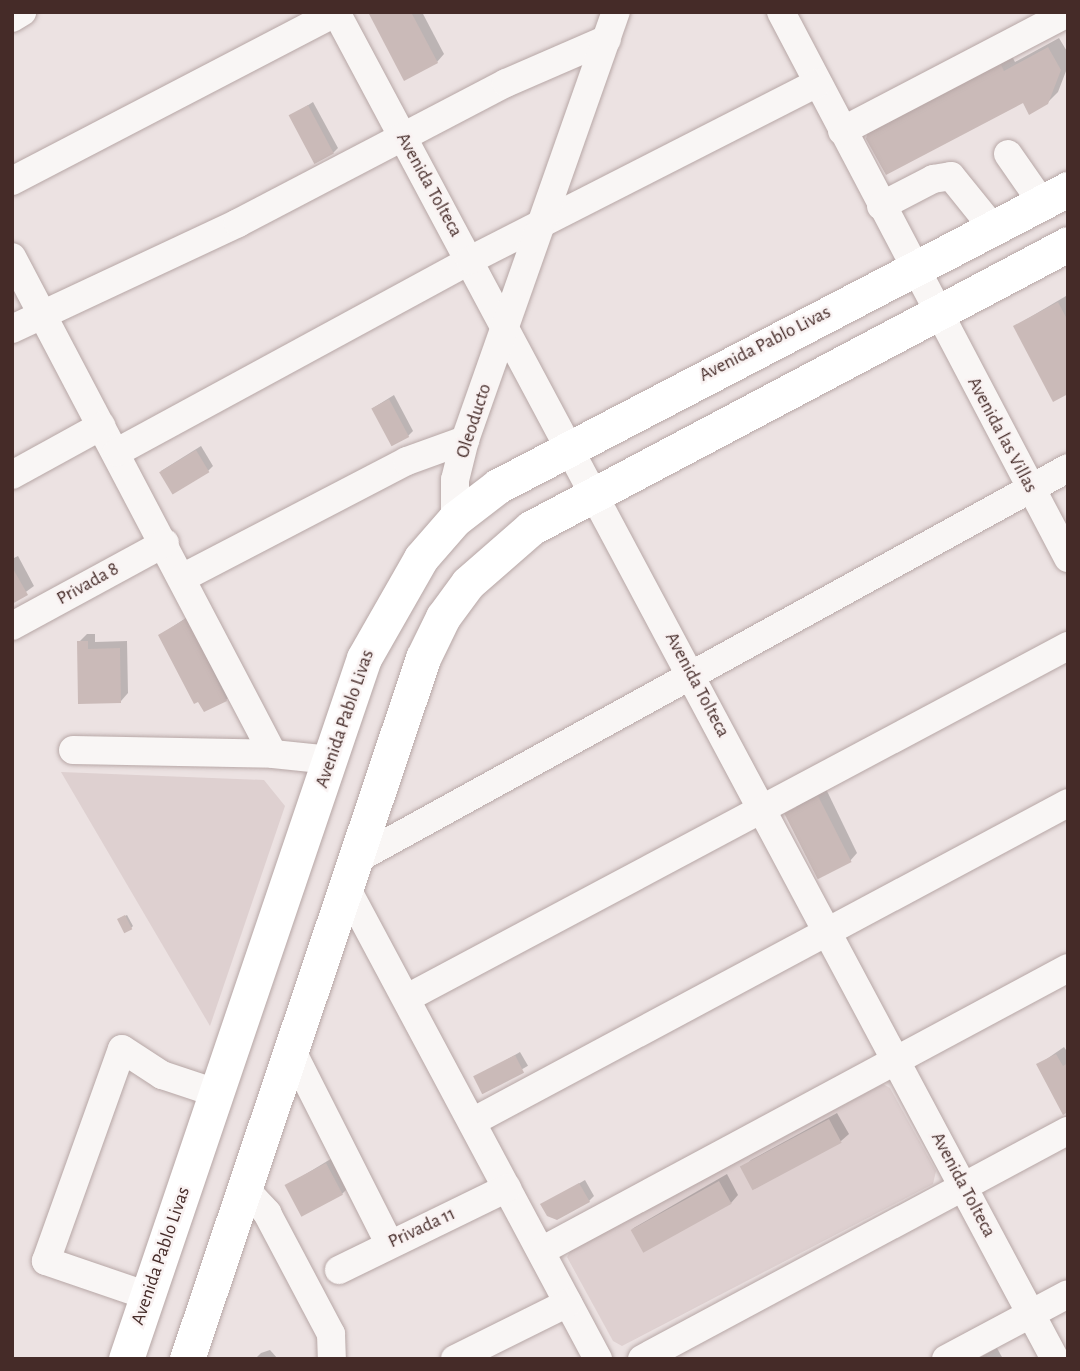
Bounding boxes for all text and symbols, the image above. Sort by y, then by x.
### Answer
street label: Avenida Tolteca [391,129,467,241]
street label: Avenida Pablo Livas [695,301,835,387]
street label: Avenida las Villas [962,373,1042,497]
street label: Oleoducto [451,381,497,461]
street label: Privada 8 [53,558,123,610]
street label: Avenida Tolteca [660,629,734,741]
street label: Avenida Pablo Livas [311,647,379,791]
street label: Avenida Tolteca [926,1129,1000,1241]
street label: Avenida Pablo Livas [127,1184,195,1328]
street label: Privada 11 [385,1203,459,1253]

